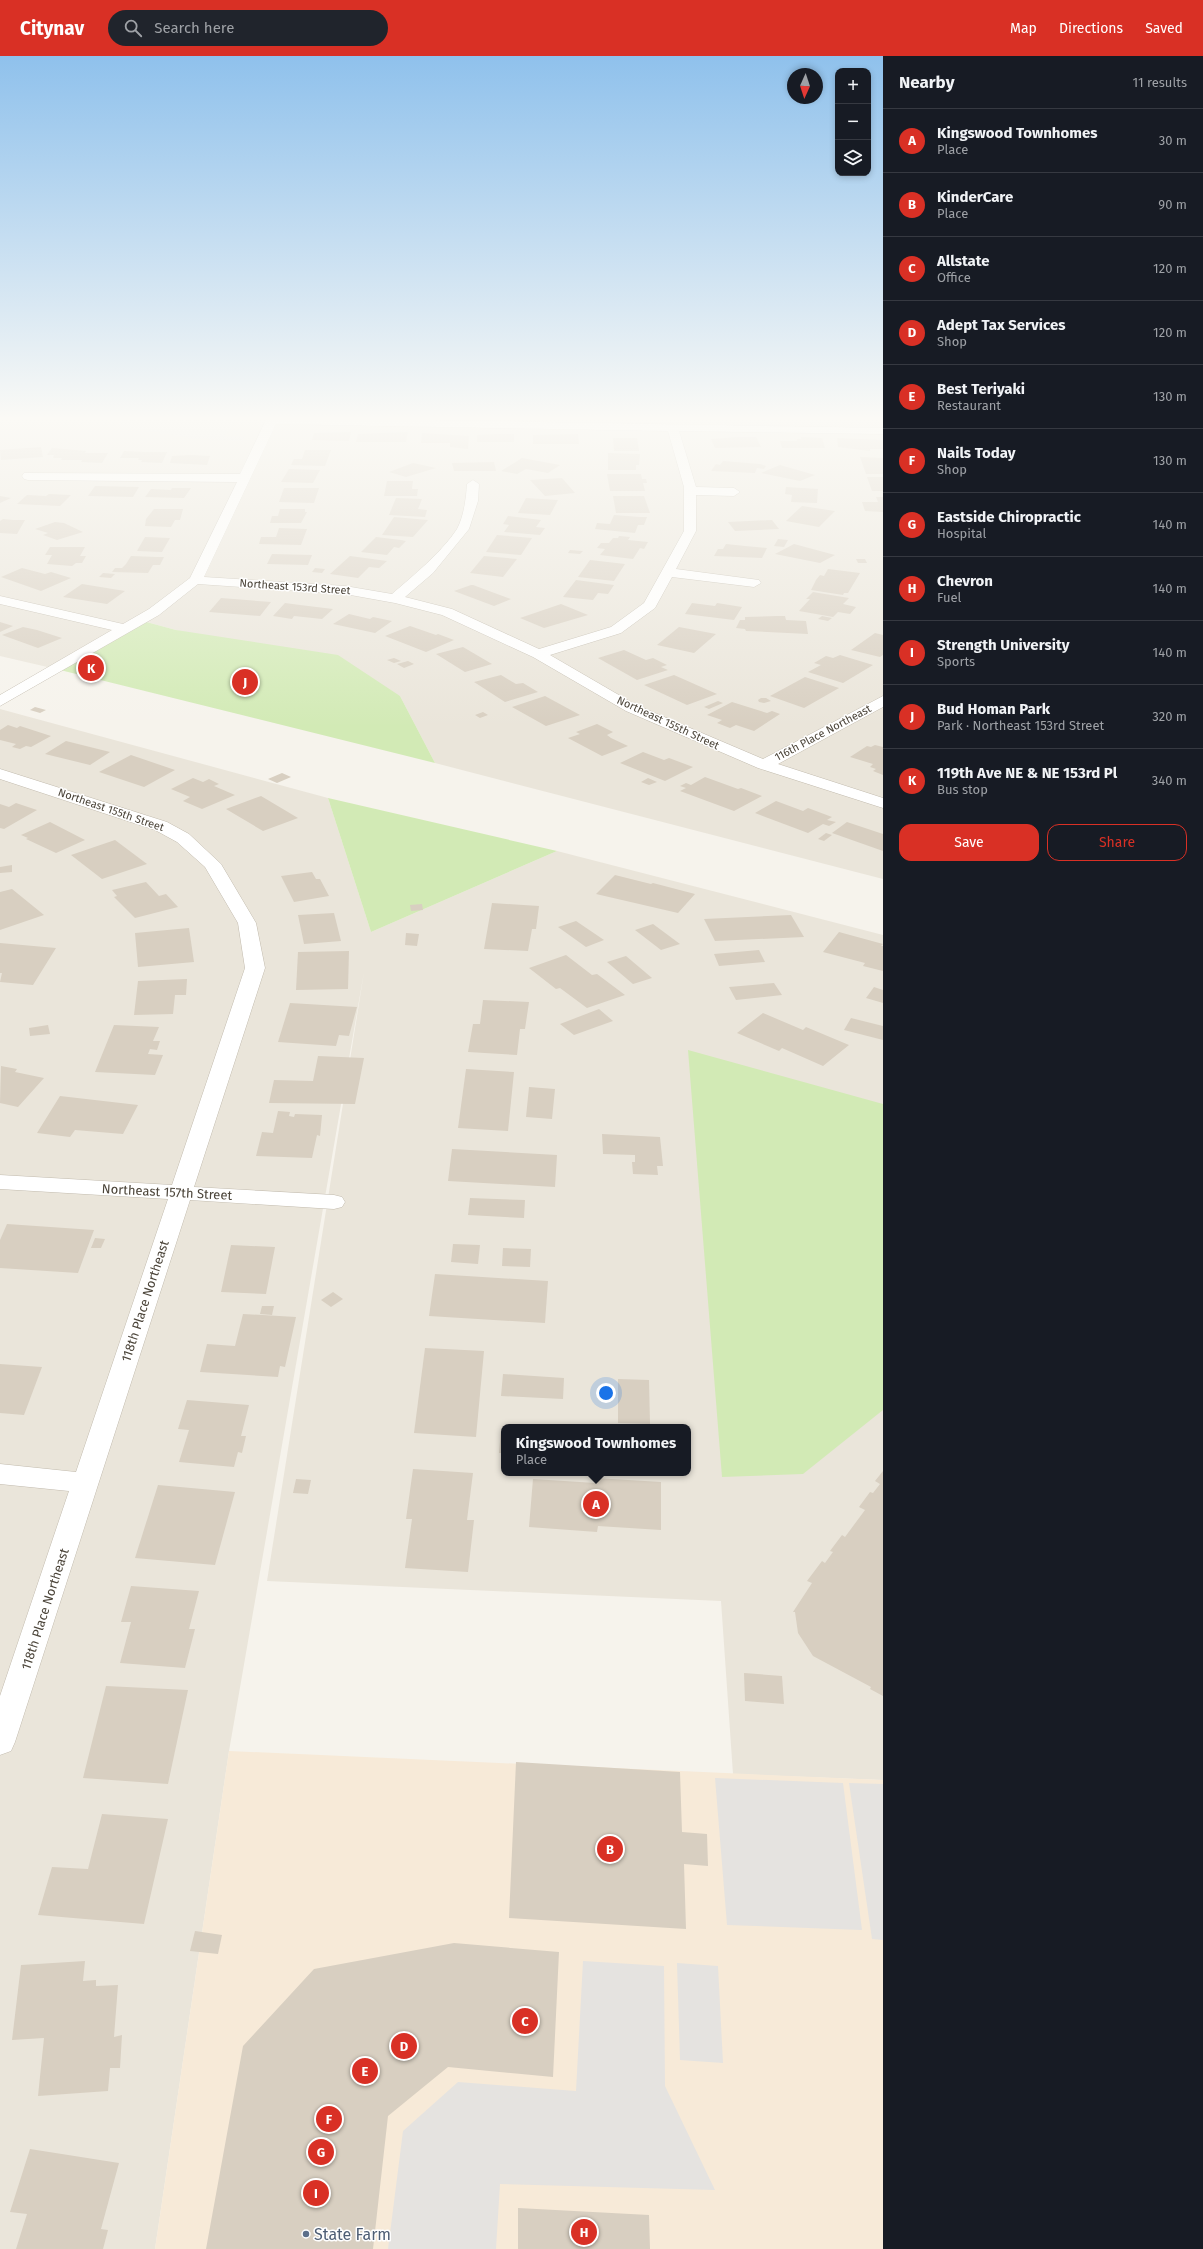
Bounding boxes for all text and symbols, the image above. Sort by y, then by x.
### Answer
search box [108,10,388,46]
text: Citynav [20,17,84,40]
icon: search [122,17,144,39]
text: Search here [154,19,234,37]
text: Map [1010,20,1037,37]
text: Directions [1059,20,1123,37]
text: Saved [1145,20,1183,37]
north arrow [787,68,823,104]
map controls [835,68,871,176]
button: + [835,68,871,104]
text: Nearby [899,72,954,93]
text: 11 results [1133,75,1187,90]
button: − [835,104,871,140]
text: Kingswood Townhomes [937,124,1097,142]
text: A [908,133,916,148]
text: 30 m [1159,133,1187,148]
button: layers [835,140,871,176]
text: Place [937,142,968,157]
text: KinderCare [937,188,1013,206]
text: B [908,197,916,212]
text: 90 m [1158,197,1187,212]
text: Place [937,206,968,221]
text: Allstate [937,252,990,270]
text: C [908,261,916,276]
text: 120 m [1153,261,1187,276]
text: Office [937,270,971,285]
text: Adept Tax Services [937,316,1065,334]
text: D [908,325,916,340]
text: 120 m [1153,325,1187,340]
text: Shop [937,334,967,349]
text: Best Teriyaki [937,380,1025,398]
text: E [909,389,915,404]
text: 130 m [1153,389,1187,404]
text: Restaurant [937,398,1001,413]
text: Nails Today [937,444,1015,462]
text: F [909,453,915,468]
text: 130 m [1153,453,1187,468]
text: Shop [937,462,967,477]
text: Eastside Chiropractic [937,508,1081,526]
text: G [908,517,916,532]
text: 140 m [1153,517,1187,532]
text: Hospital [937,526,986,541]
text: Chevron [937,572,993,590]
street label: Northeast 153rd Street [239,577,351,597]
text: H [908,581,916,596]
text: 140 m [1153,581,1187,596]
text: Fuel [937,590,961,605]
text: Strength University [937,636,1069,654]
text: I [910,645,914,660]
text: 140 m [1153,645,1187,660]
pin: K [78,653,104,683]
text: Sports [937,654,975,669]
pin: J [232,667,258,697]
street label: Northeast 155th Street [615,694,721,752]
text: Bud Homan Park [937,700,1050,718]
street label: 116th Place Northeast [773,702,873,764]
text: J [910,709,914,724]
text: 320 m [1152,709,1187,724]
text: Park · Northeast 153rd Street [937,718,1104,733]
text: 119th Ave NE & NE 153rd Pl [937,764,1117,782]
text: K [908,773,916,788]
text: 340 m [1152,773,1187,788]
text: Bus stop [937,782,988,797]
street label: Northeast 155th Street [56,786,166,834]
button: Save [899,824,1039,861]
button: Share [1047,824,1187,861]
street label: Northeast 157th Street [101,1181,233,1203]
street label: 118th Place Northeast [118,1238,172,1364]
your location [596,1383,616,1403]
popup [501,1424,691,1476]
text: Kingswood Townhomes [516,1434,676,1452]
text: Place [516,1452,547,1467]
pin: A [583,1489,609,1519]
street label: 118th Place Northeast [18,1546,72,1672]
pin: B [597,1834,623,1864]
pin: C [512,2006,538,2036]
pin: D [391,2031,417,2061]
pin: E [352,2056,378,2086]
pin: F [316,2104,342,2134]
pin: G [308,2137,334,2167]
pin: I [303,2178,329,2208]
pin: H [571,2217,597,2247]
place label: State Farm [314,2225,391,2244]
marker: State Farm [301,2229,311,2239]

